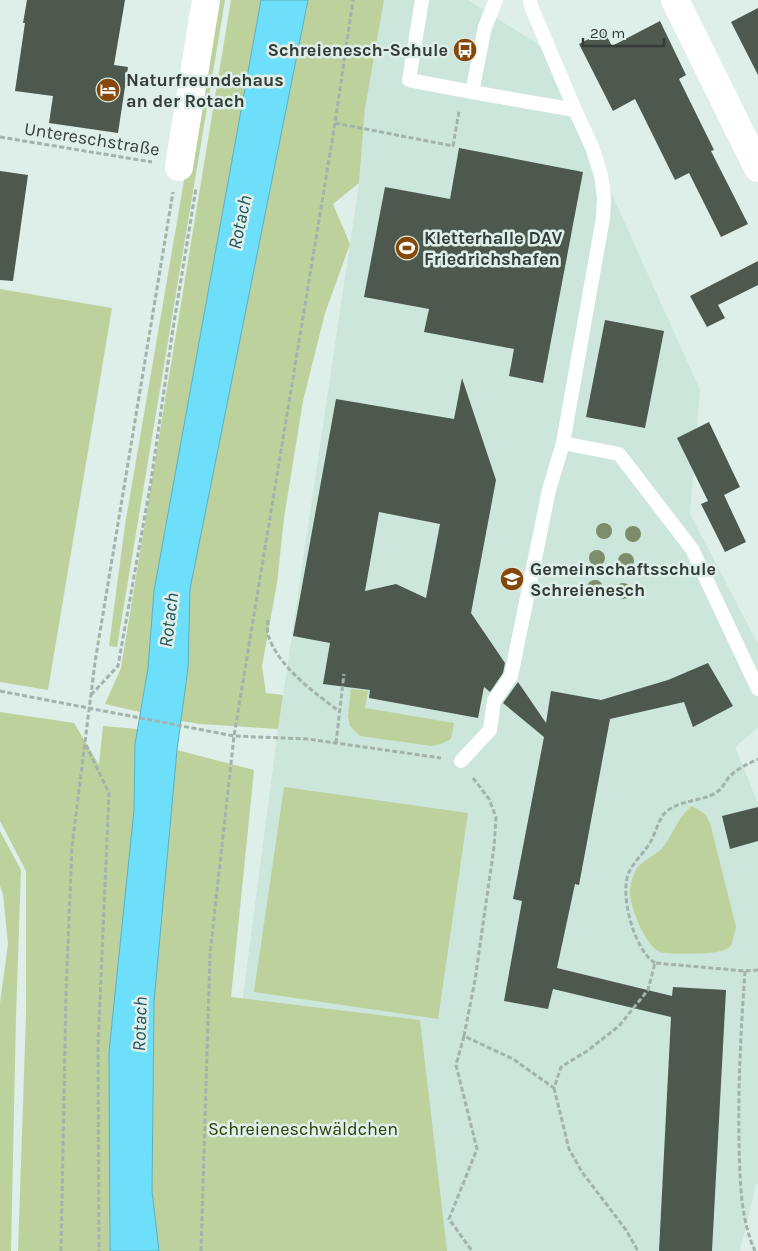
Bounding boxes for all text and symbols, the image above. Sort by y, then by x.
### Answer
scale bar [583,15,664,47]
text: 20 m [590,24,625,42]
bus stop icon: Schreienesch-Schule [452,37,478,63]
place label: Schreienesch-Schule [267,39,448,61]
place label: Naturfreundehaus an der Rotach [126,69,284,112]
hotel icon: Naturfreundehaus an der Rotach [95,77,121,103]
street label: Untereschstraße [23,117,161,161]
water label: Rotach [224,193,256,251]
place label: Kletterhalle DAV Friedrichshafen [424,227,562,270]
sports icon: Kletterhalle DAV Friedrichshafen [394,235,420,261]
place label: Gemeinschaftsschule Schreienesch [530,558,716,601]
school or university icon: Gemeinschaftsschule Schreienesch [499,566,525,592]
water label: Rotach [155,592,183,649]
water label: Rotach [128,996,152,1052]
park label: Schreieneschwäldchen [208,1118,398,1140]

